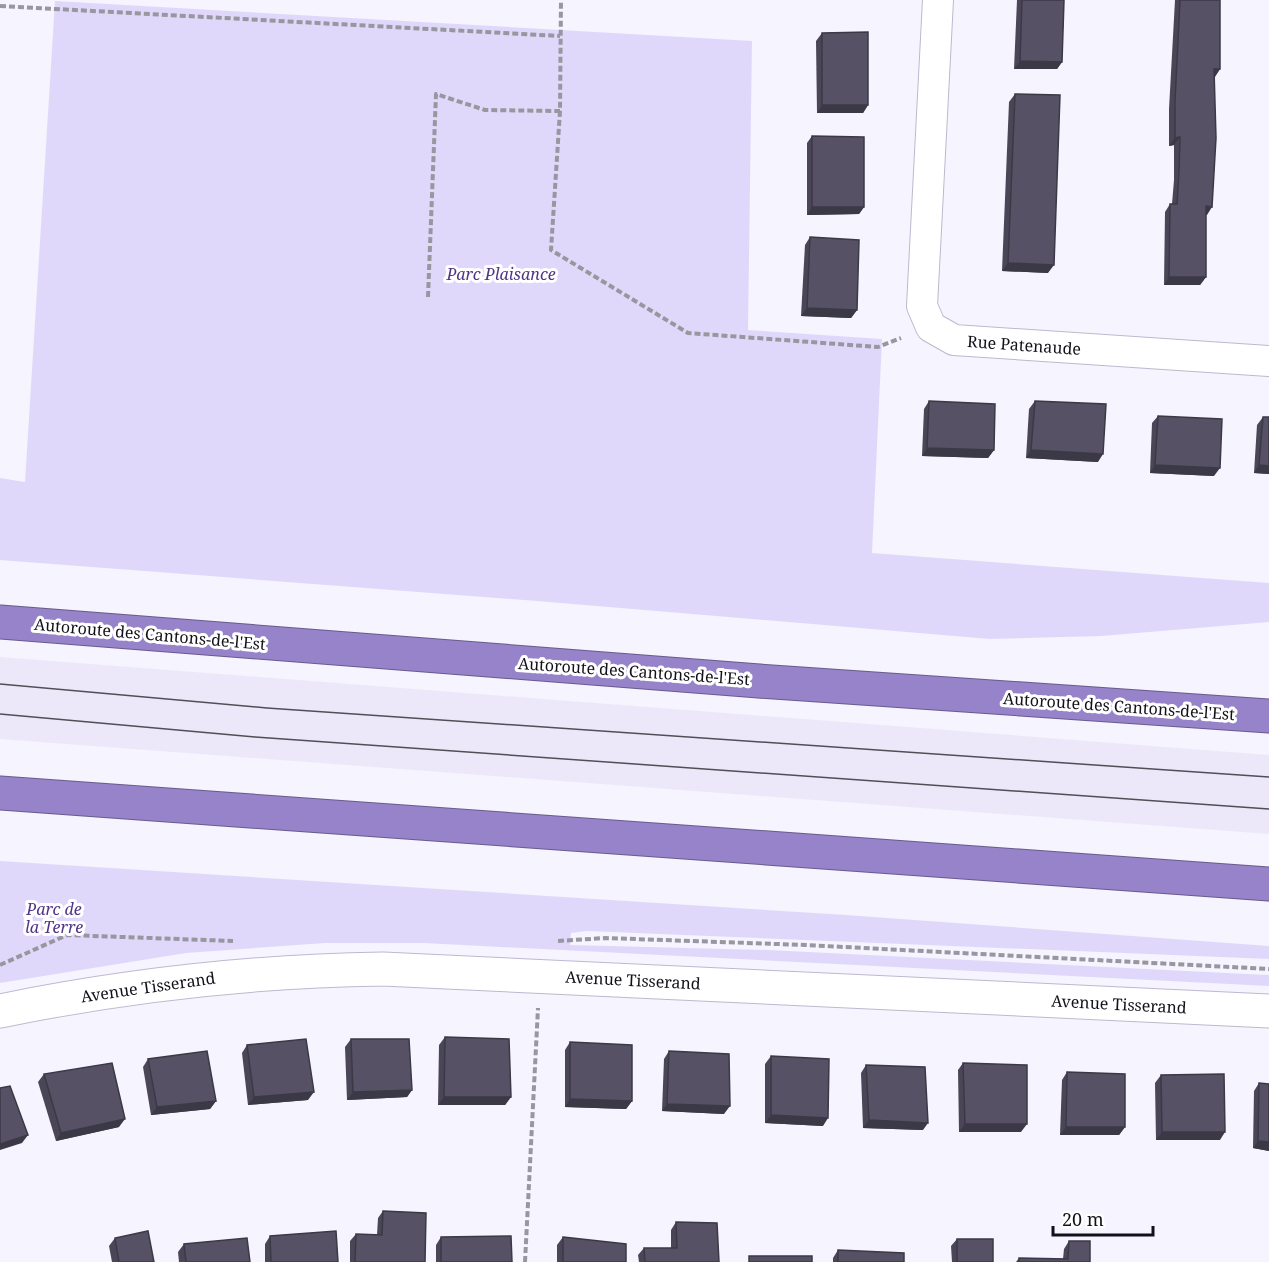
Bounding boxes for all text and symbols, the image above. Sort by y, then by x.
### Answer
park label: Parc Plaisance [445,263,556,285]
street label: Rue Patenaude [966,330,1082,360]
street label: Autoroute des Cantons-de-l'Est [33,613,267,655]
street label: Autoroute des Cantons-de-l'Est [517,652,751,690]
street label: Autoroute des Cantons-de-l'Est [1002,687,1236,725]
park label: Parc de la Terre [25,898,83,938]
street label: Avenue Tisserand [565,965,701,995]
street label: Avenue Tisserand [79,967,217,1007]
street label: Avenue Tisserand [1051,989,1187,1019]
scale bar [1053,1199,1154,1237]
text: 20 m [1062,1207,1104,1231]

